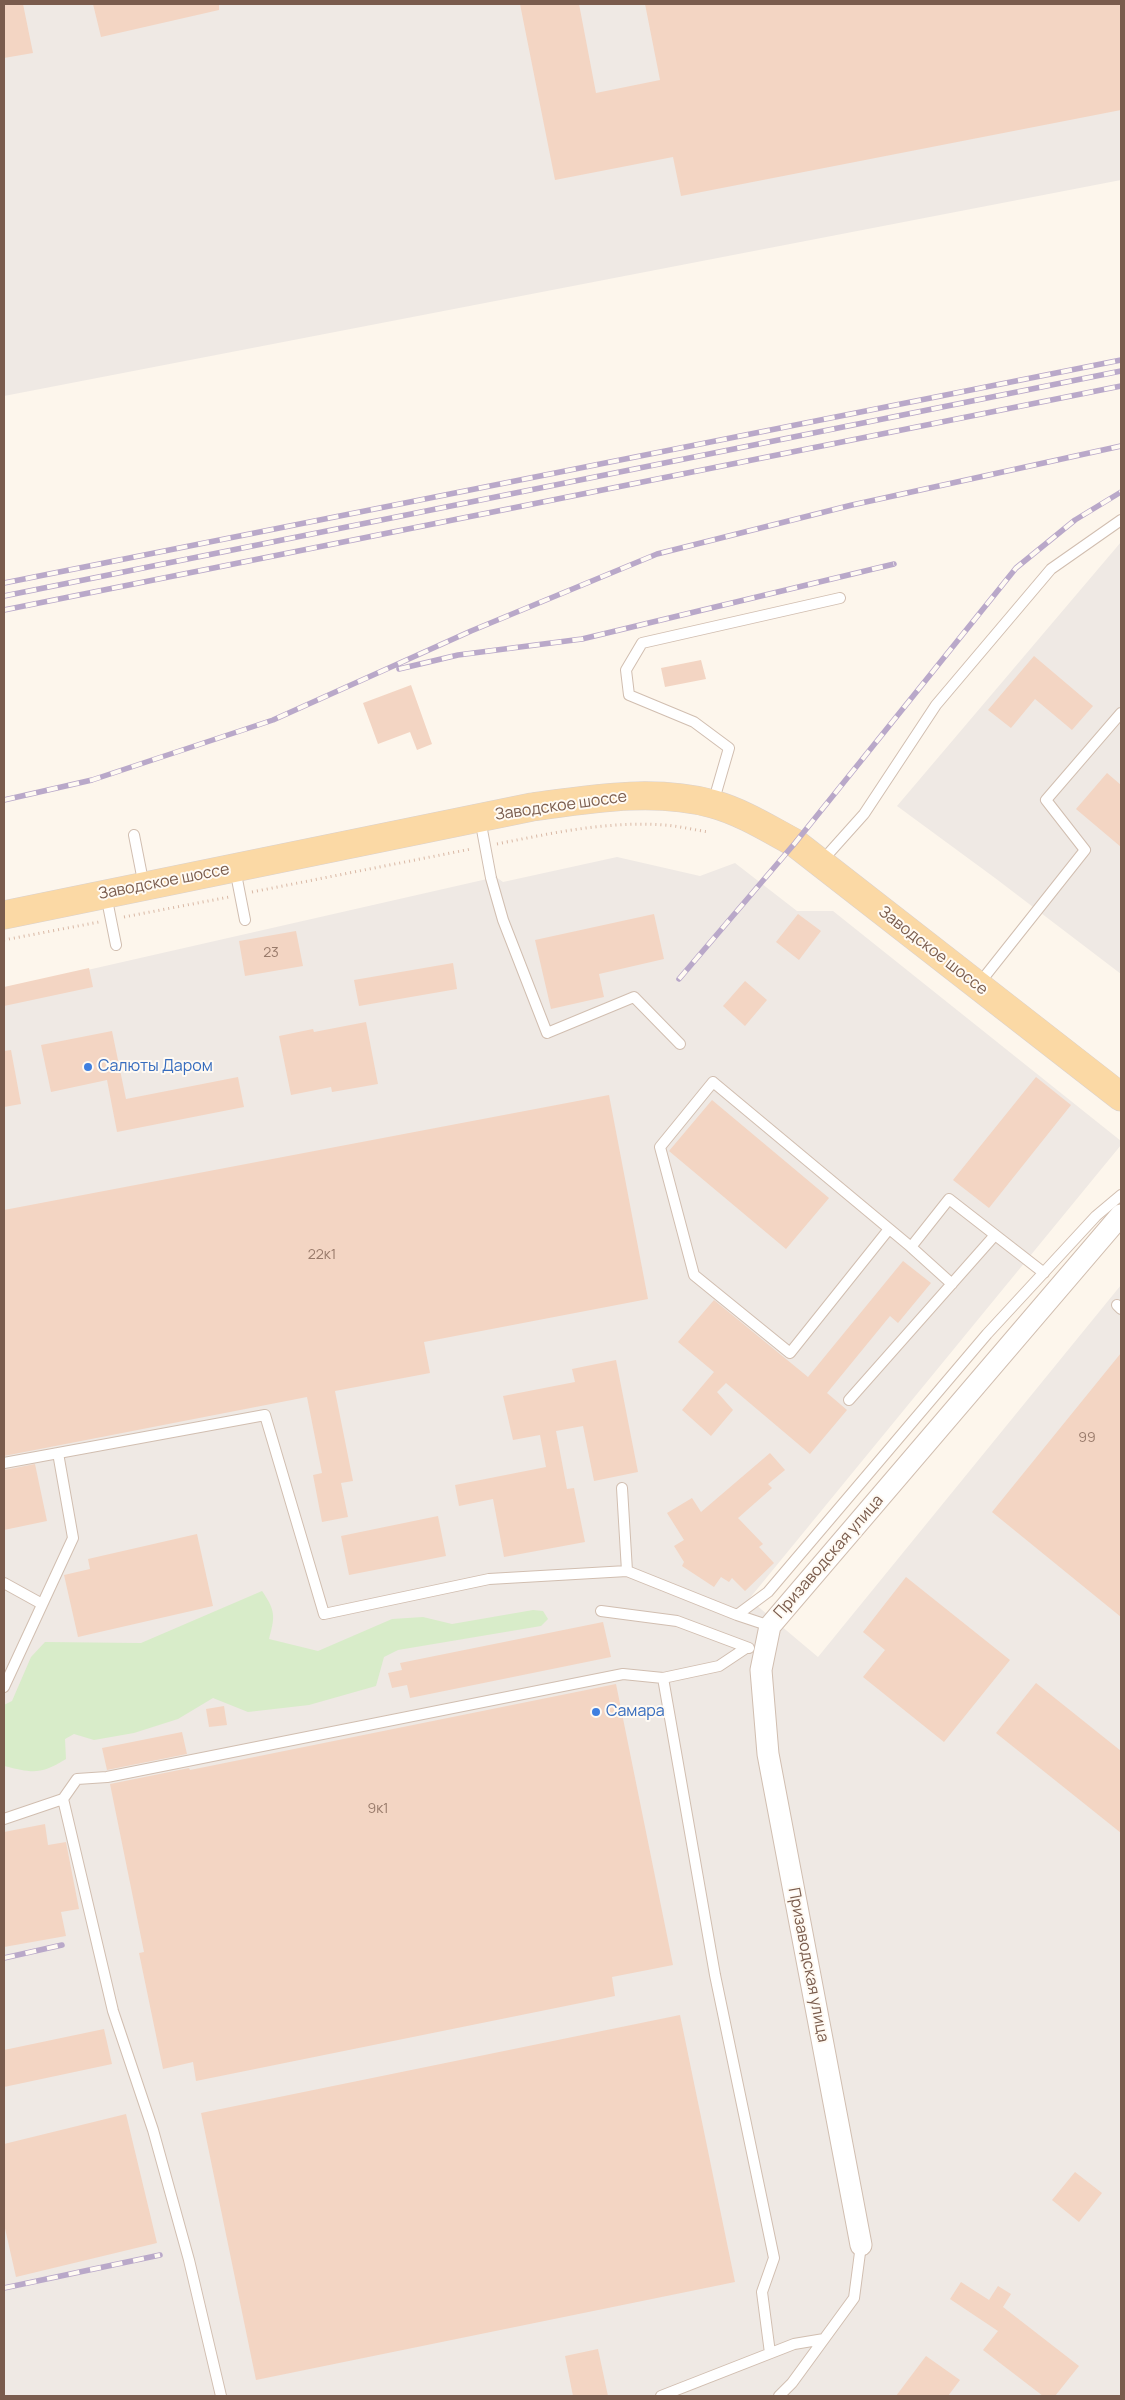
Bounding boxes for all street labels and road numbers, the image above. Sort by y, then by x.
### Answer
street label: Заводское шоссе [494,787,628,825]
street label: Заводское шоссе [97,860,231,904]
street label: Заводское шоссе [875,902,991,1000]
street label: Призаводская улица [770,1491,888,1623]
street label: Призаводская улица [784,1886,832,2044]

